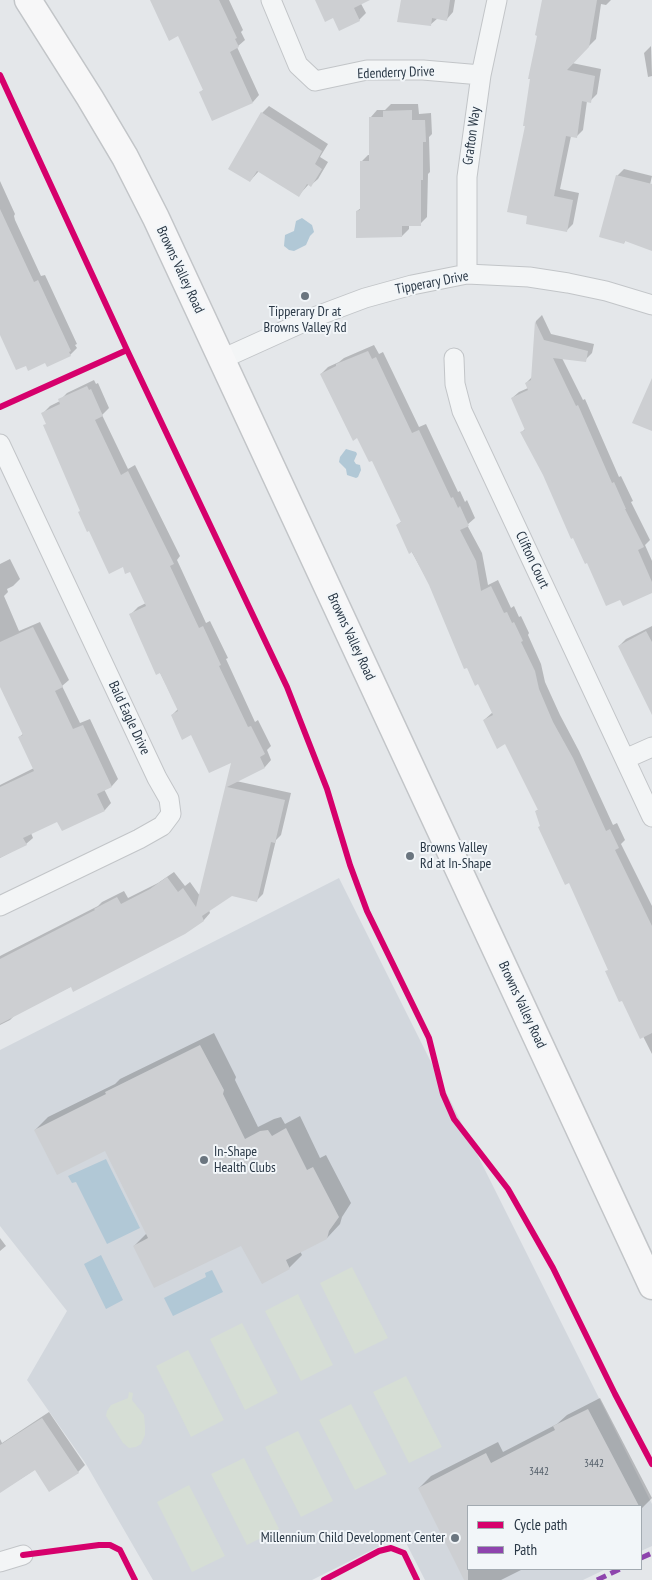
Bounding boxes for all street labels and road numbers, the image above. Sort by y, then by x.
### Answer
street label: Edenderry Drive [357,63,435,83]
street label: Grafton Way [460,106,484,166]
street label: Browns Valley Road [152,224,208,316]
street label: Tipperary Drive [394,268,470,298]
street label: Clifton Court [511,529,553,591]
street label: Browns Valley Road [323,591,379,683]
street label: Bald Eagle Drive [105,678,153,758]
street label: Browns Valley Road [494,959,550,1051]

